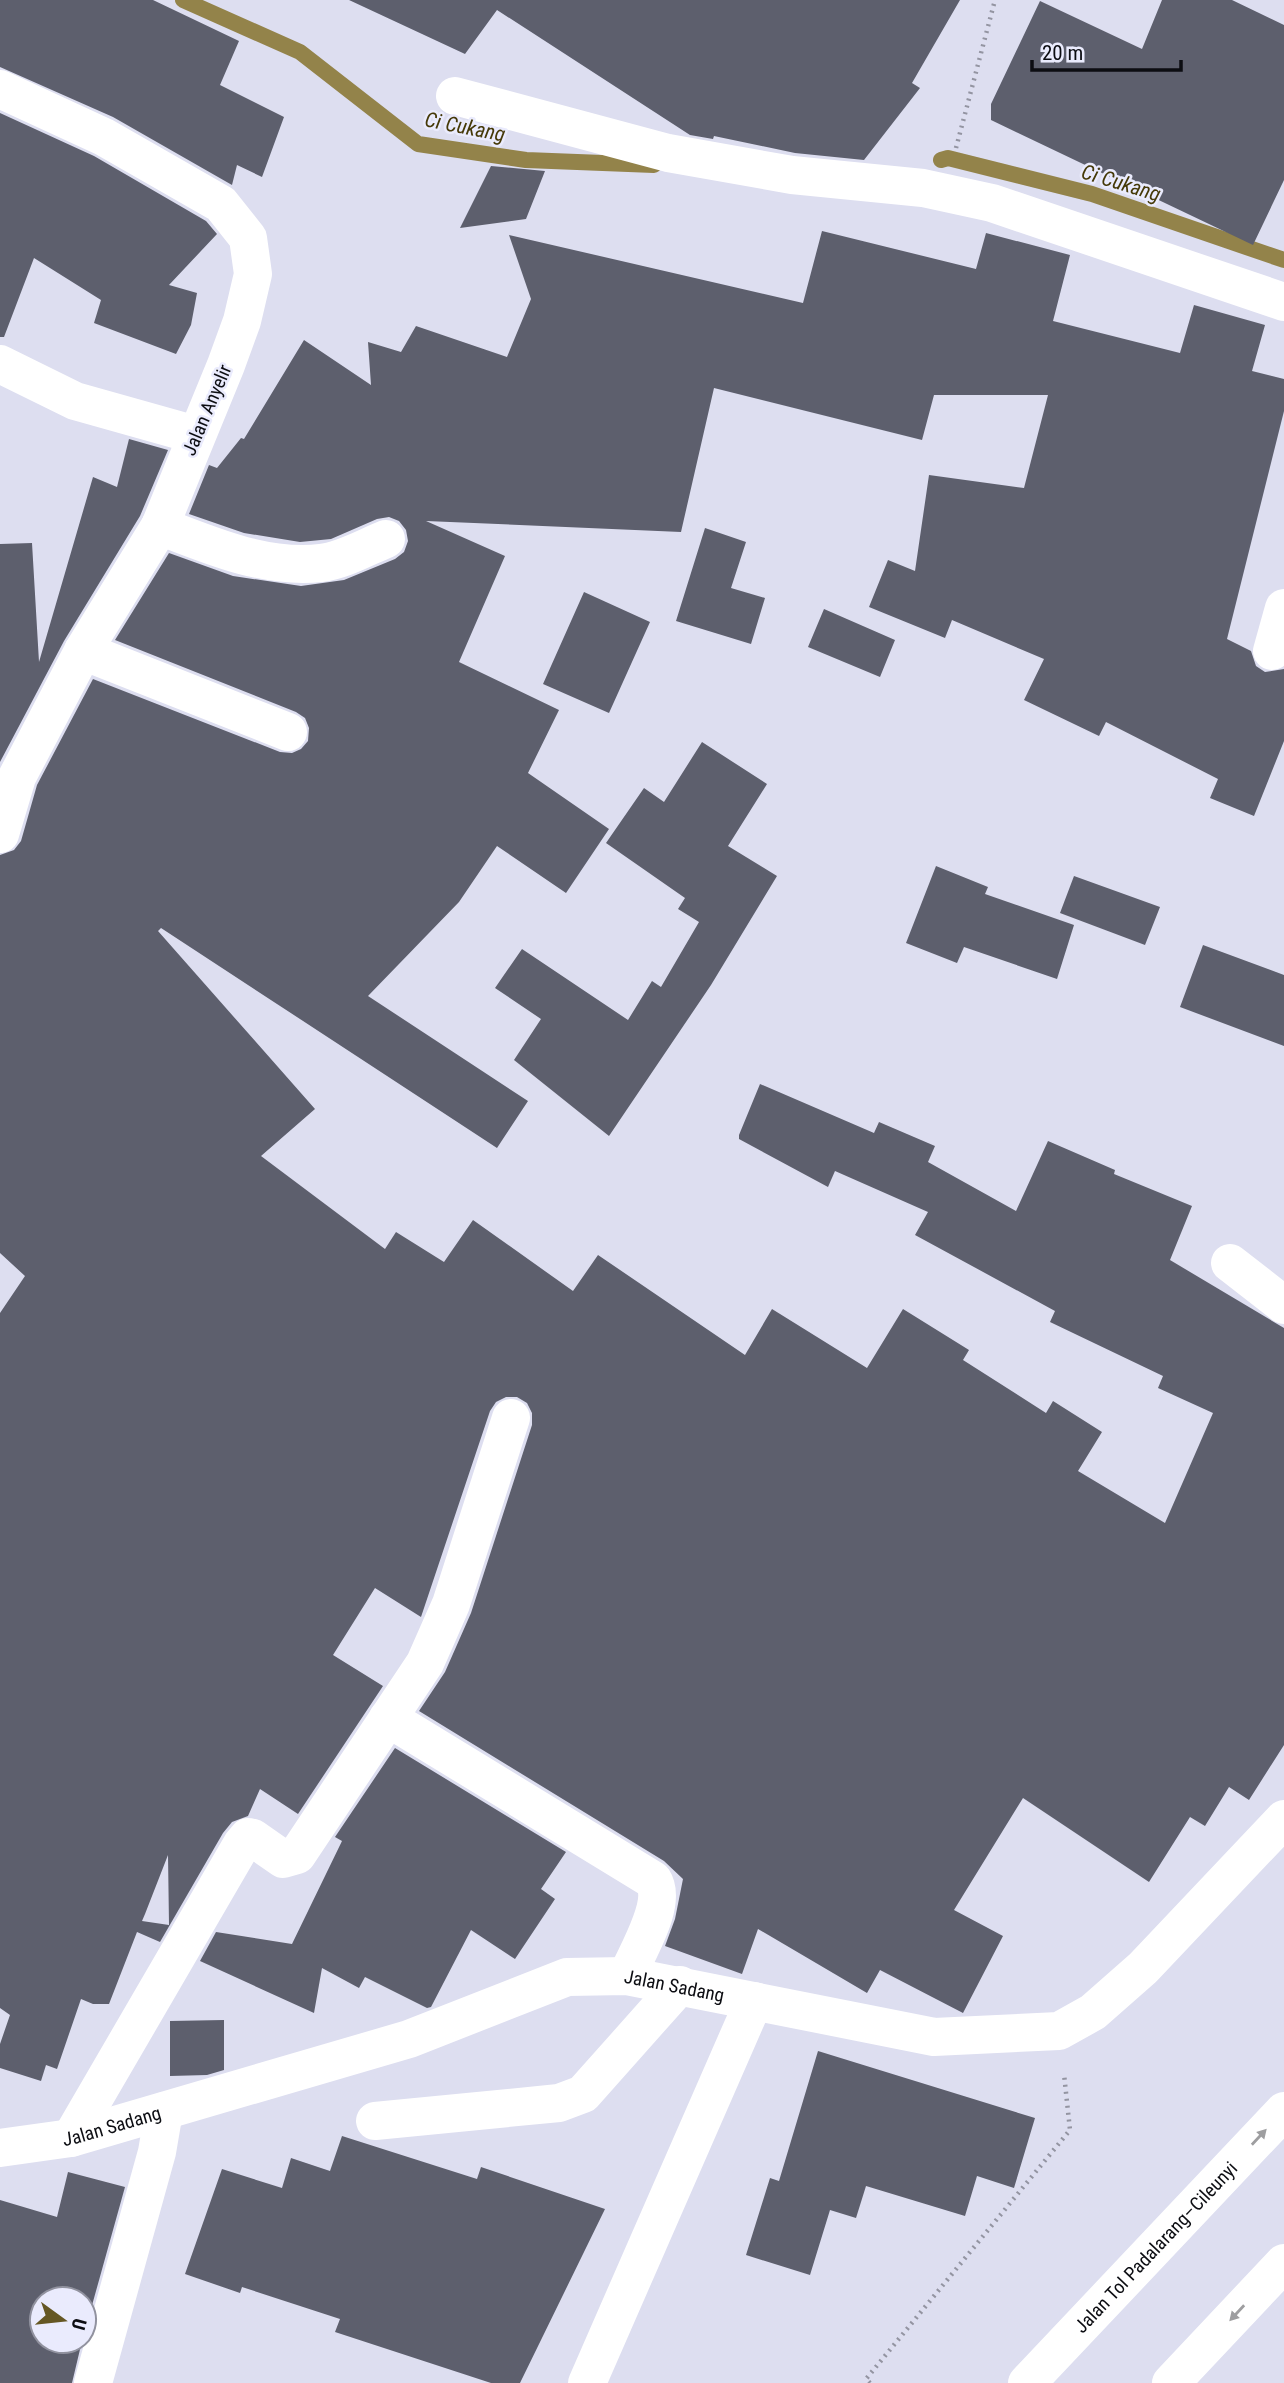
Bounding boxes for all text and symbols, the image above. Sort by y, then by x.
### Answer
scale bar [1032,28,1181,72]
text: 20 m [1042,41,1083,65]
water label: Ci Cukang [423,107,507,147]
water label: Ci Cukang [1079,160,1163,206]
street label: Jalan Anyelir [178,361,237,459]
street label: Jalan Sadang [622,1964,726,2007]
street label: Jalan Sadang [61,2101,164,2151]
one-way arrow [1250,2129,1267,2146]
street label: Jalan Tol Padalarang–Cileunyi [1069,2157,1242,2337]
north arrow [28,2285,98,2355]
one-way arrow [1230,2304,1246,2321]
text: U [66,2316,91,2332]

